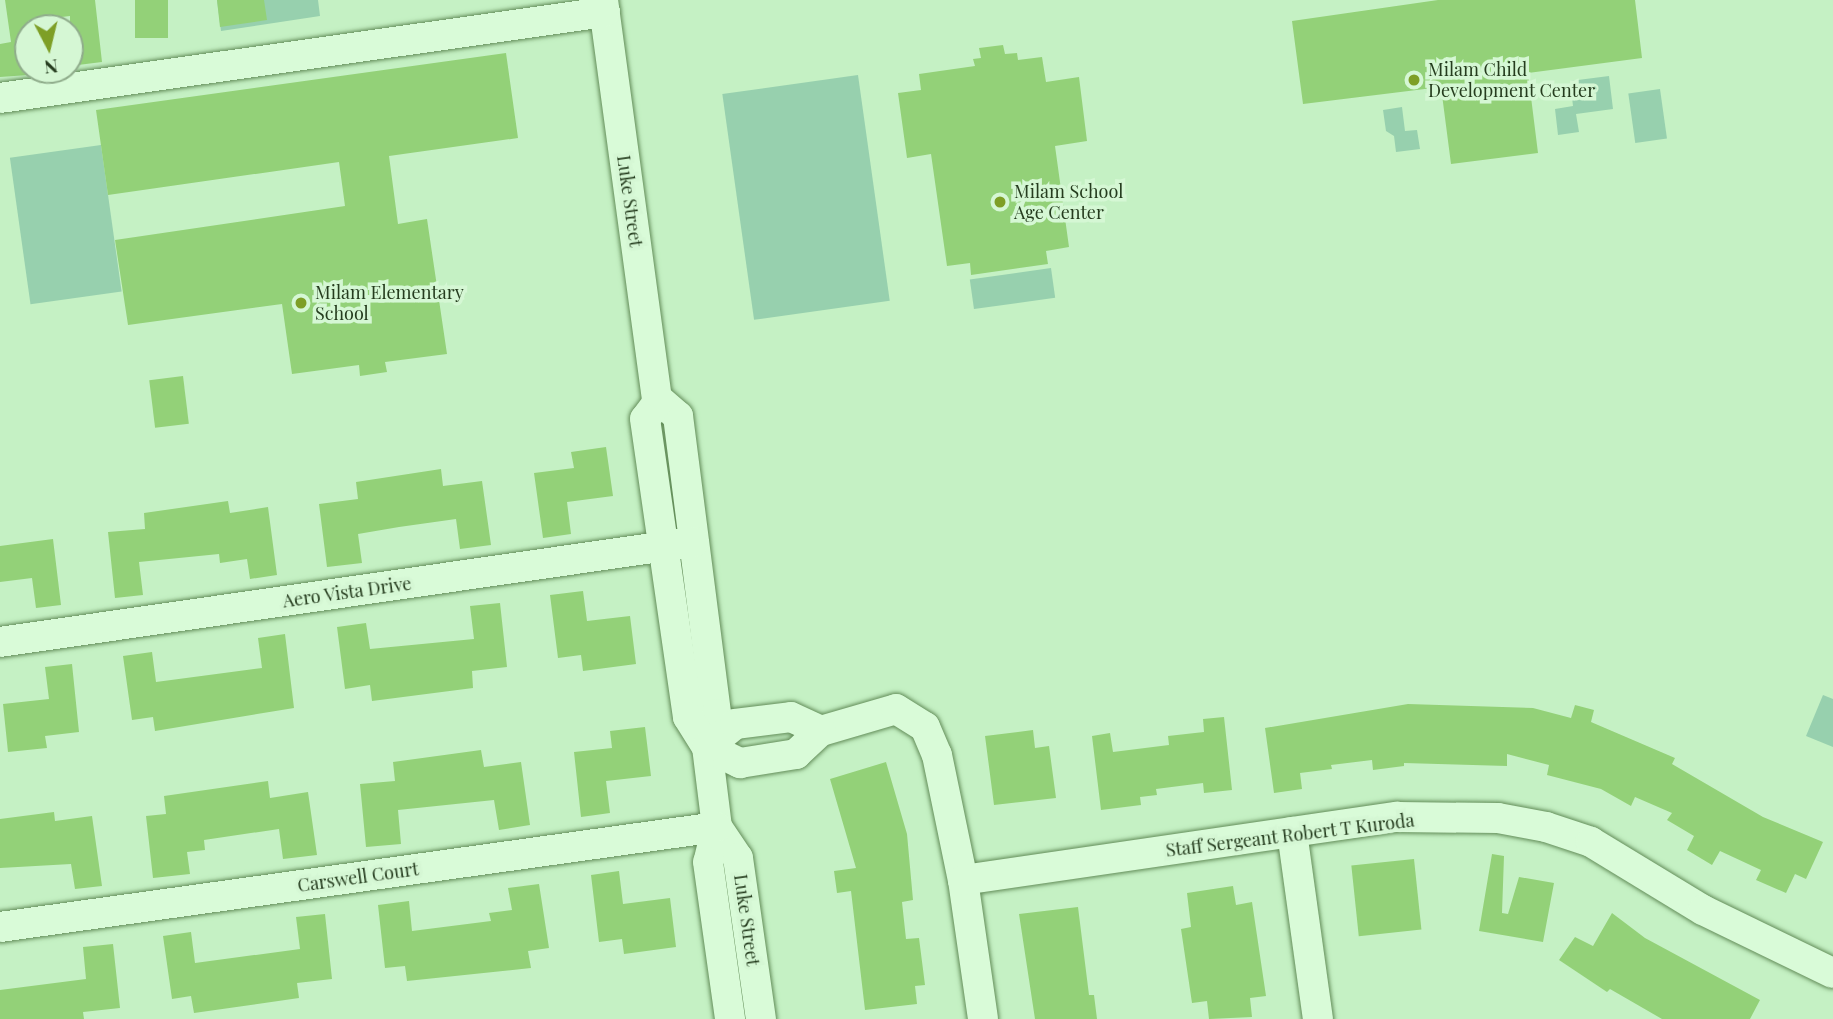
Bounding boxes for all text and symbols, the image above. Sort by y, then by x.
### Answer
north arrow [14,14,84,84]
text: N [43,54,60,82]
place label: Milam Child Development Center [1428,59,1596,102]
marker: Milam Child Development Center [1406,72,1422,88]
street label: Luke Street [613,154,647,248]
place label: Milam School Age Center [1014,181,1123,224]
marker: Milam School Age Center [992,194,1008,210]
place label: Milam Elementary School [315,282,464,324]
marker: Milam Elementary School [293,295,309,311]
street label: Aero Vista Drive [281,572,413,612]
street label: Staff Sergeant Robert T Kuroda [1164,809,1416,861]
street label: Carswell Court [296,858,420,896]
street label: Luke Street [730,873,764,967]

